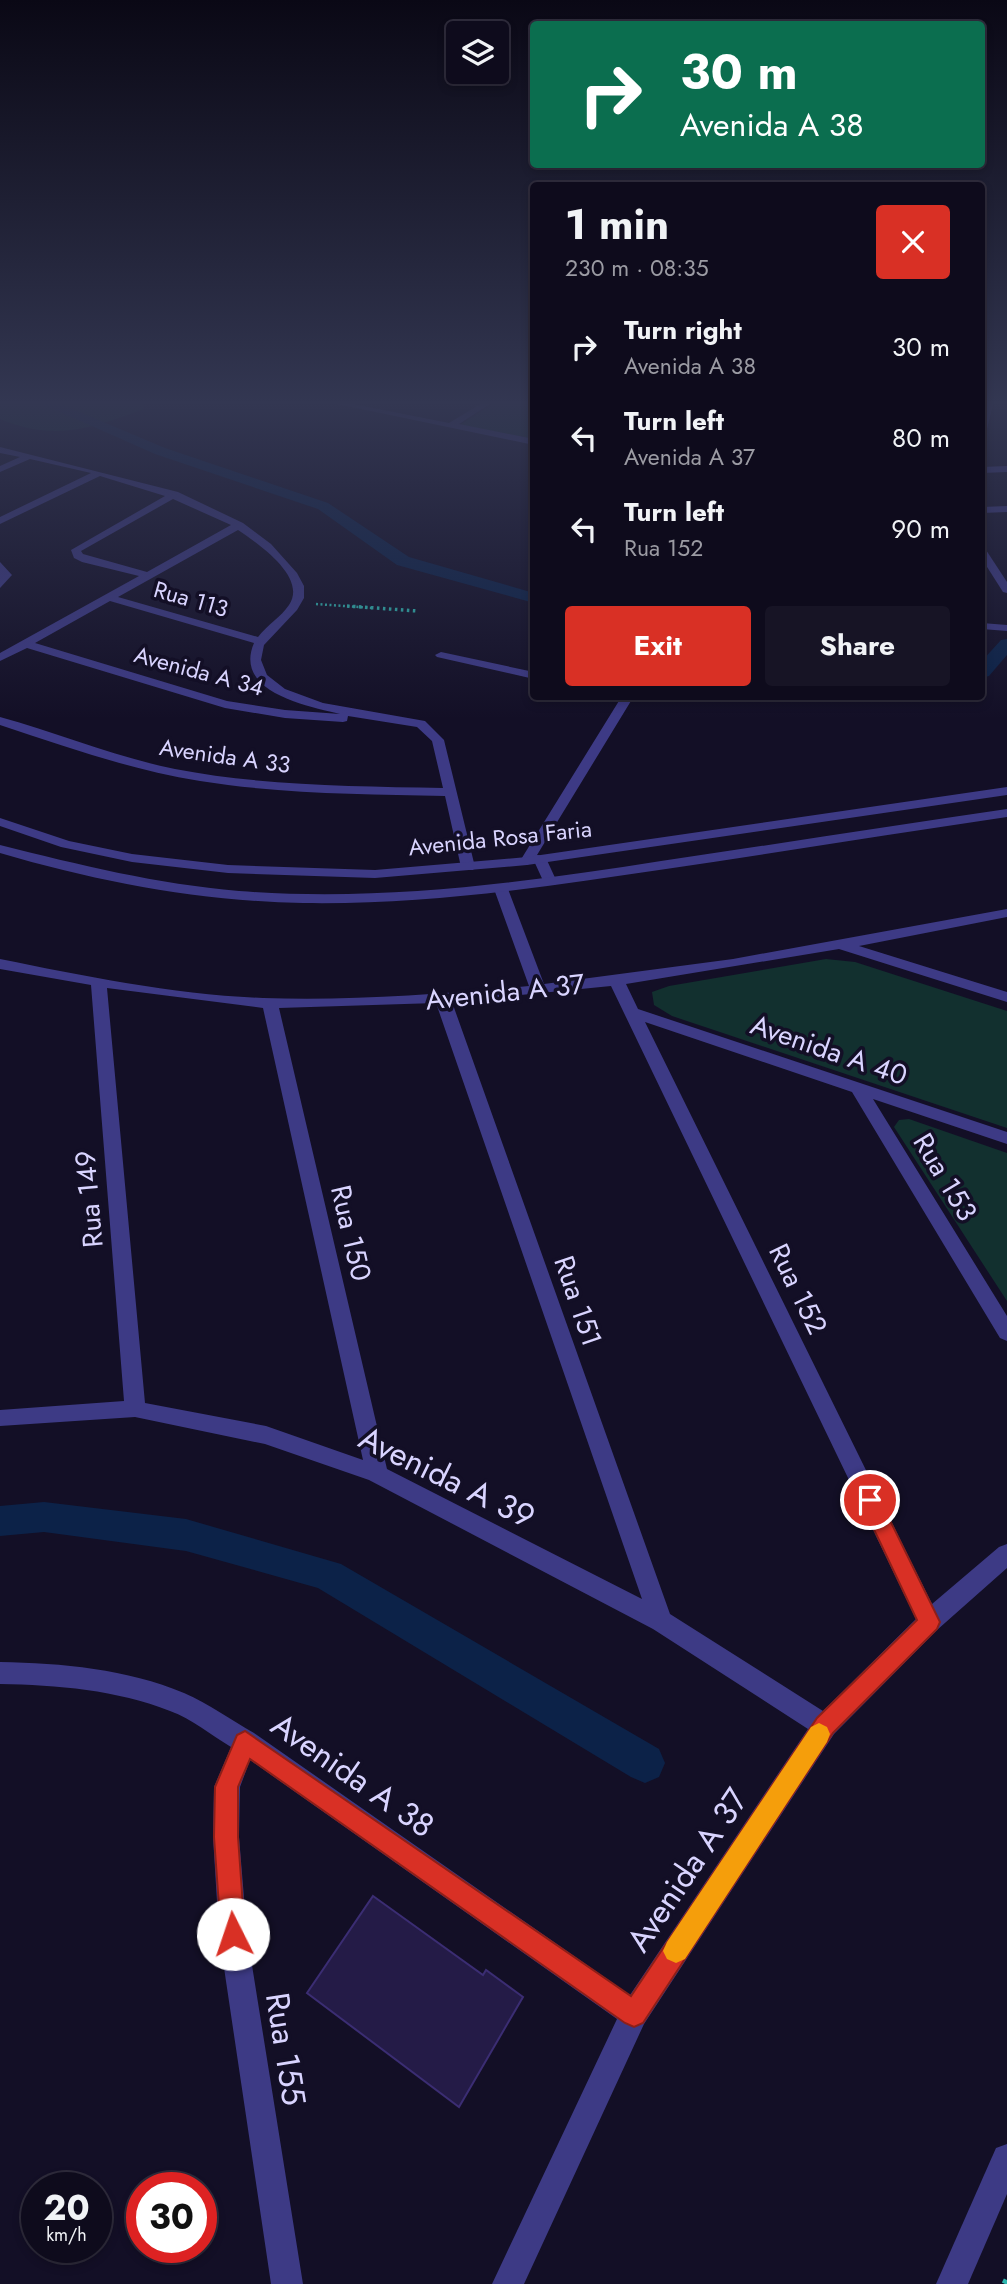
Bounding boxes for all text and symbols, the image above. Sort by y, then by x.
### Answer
map controls [446,21,509,84]
button: layers [446,21,509,84]
text: 30 m [680,37,798,107]
icon: right [565,49,656,140]
text: Avenida A 38 [680,102,864,148]
text: 1 min [565,194,669,255]
button: close [876,205,950,279]
text: 230 m · 08:35 [565,251,709,285]
text: Turn right [624,311,742,349]
icon: right [565,328,603,366]
text: 30 m [892,328,950,366]
text: Avenida A 38 [624,349,756,383]
text: Turn left [624,402,724,440]
icon: left [565,419,603,457]
text: 80 m [892,419,950,457]
text: Avenida A 37 [624,440,755,474]
text: Turn left [624,493,724,531]
icon: left [565,510,603,548]
text: 90 m [891,510,950,548]
text: Rua 152 [624,531,703,565]
street label: Rua 113 [150,572,232,626]
button: Exit [565,606,751,686]
button: Share [765,606,950,686]
street label: Avenida A 34 [130,637,268,705]
street label: Avenida A 33 [157,730,293,782]
street label: Avenida Rosa Faria [407,811,593,865]
street label: Avenida A 37 [423,963,587,1021]
street label: Avenida A 40 [745,1004,913,1096]
street label: Rua 153 [903,1125,987,1229]
street label: Rua 149 [64,1149,114,1249]
street label: Rua 150 [320,1181,382,1285]
street label: Rua 152 [758,1237,838,1341]
street label: Rua 151 [543,1250,613,1352]
street label: Avenida A 39 [351,1414,543,1540]
pin [840,1470,900,1530]
icon: arrive [851,1481,889,1519]
street label: Avenida A 38 [262,1701,444,1849]
street label: Avenida A 37 [615,1778,759,1961]
position arrow [196,1897,270,1971]
street label: Rua 155 [254,1989,318,2109]
speed limit sign: 30 [126,2172,217,2263]
text: 20 [43,2183,90,2233]
text: km/h [46,2222,87,2248]

